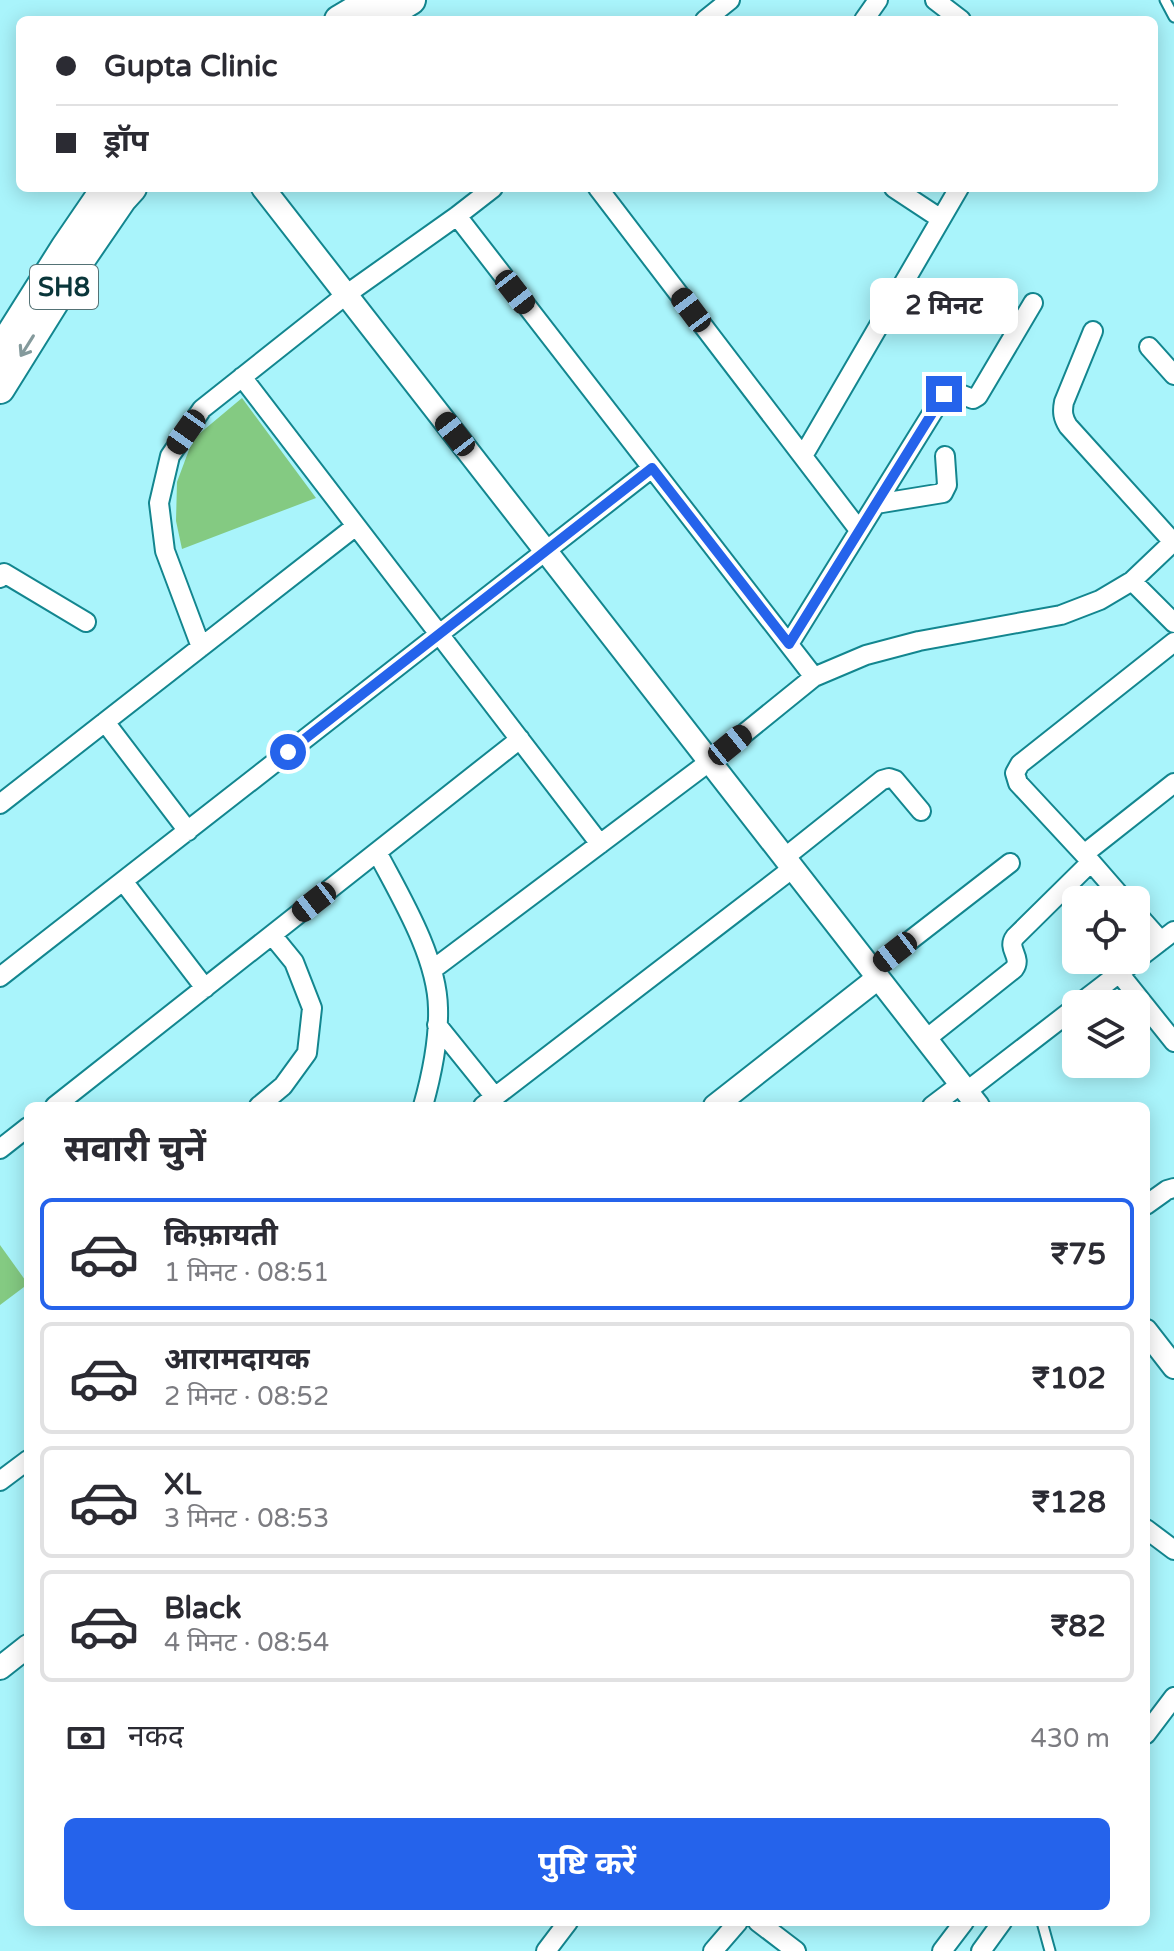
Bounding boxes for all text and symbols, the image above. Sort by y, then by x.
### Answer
text: Gupta Clinic [104,48,277,85]
text: ड्रॉप [104,123,148,160]
road number: SH8 [30,265,98,309]
car [491,266,539,318]
callout: 2 मिनट [870,278,1018,334]
car [667,284,715,336]
text: 2 मिनट [905,290,983,321]
one-way arrow [18,334,34,357]
route end [926,376,962,412]
car [162,405,210,459]
car [431,408,479,460]
car [704,721,756,769]
route start [270,734,306,770]
car [288,878,340,926]
map controls [1062,886,1150,1078]
button: locate [1062,886,1150,974]
car [869,928,921,976]
button: layers [1062,990,1150,1078]
text: सवारी चुनें [64,1128,206,1171]
text: किफ़ायती [164,1217,278,1254]
icon: car [68,1218,140,1290]
text: ₹75 [1051,1236,1106,1273]
text: 1 मिनट · 08:51 [164,1257,329,1288]
text: आरामदायक [164,1341,310,1378]
icon: car [68,1342,140,1414]
text: ₹102 [1032,1360,1106,1397]
text: 2 मिनट · 08:52 [164,1381,329,1412]
icon: car [68,1466,140,1538]
text: XL [164,1466,201,1503]
text: ₹128 [1032,1484,1106,1521]
text: 3 मिनट · 08:53 [164,1503,329,1534]
icon: car [68,1590,140,1662]
text: Black [164,1590,241,1627]
text: ₹82 [1051,1608,1106,1645]
text: 4 मिनट · 08:54 [164,1627,329,1658]
icon: cash [64,1716,108,1760]
text: नकद [128,1718,184,1755]
text: 430 m [1030,1723,1110,1754]
button: पुष्टि करें [64,1818,1110,1910]

